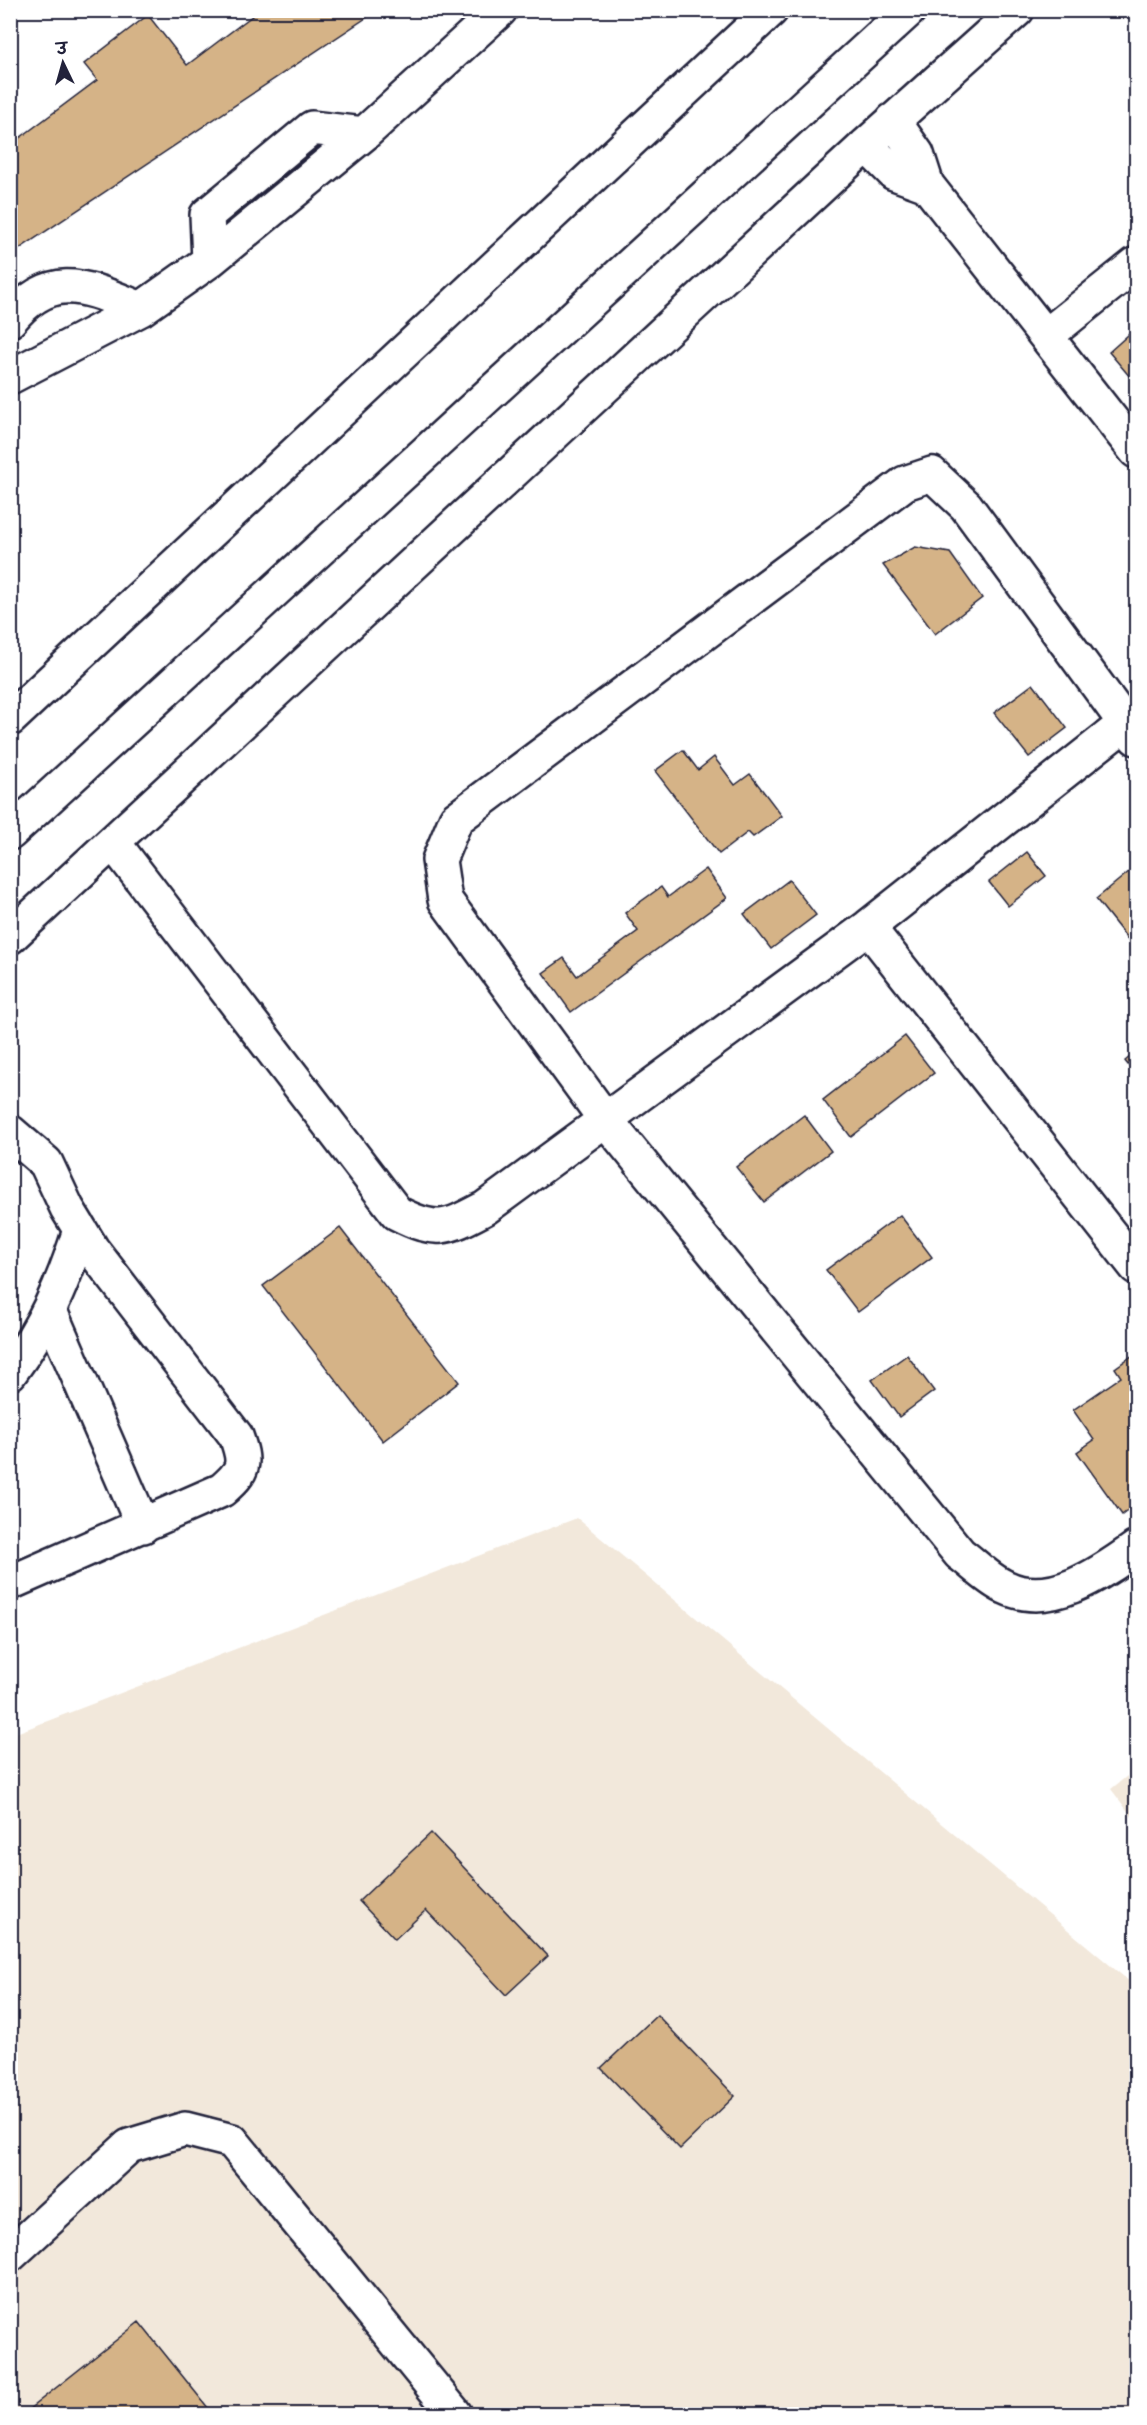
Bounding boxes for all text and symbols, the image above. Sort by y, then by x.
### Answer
north arrow [33,33,93,93]
text: उ [53,35,69,60]

